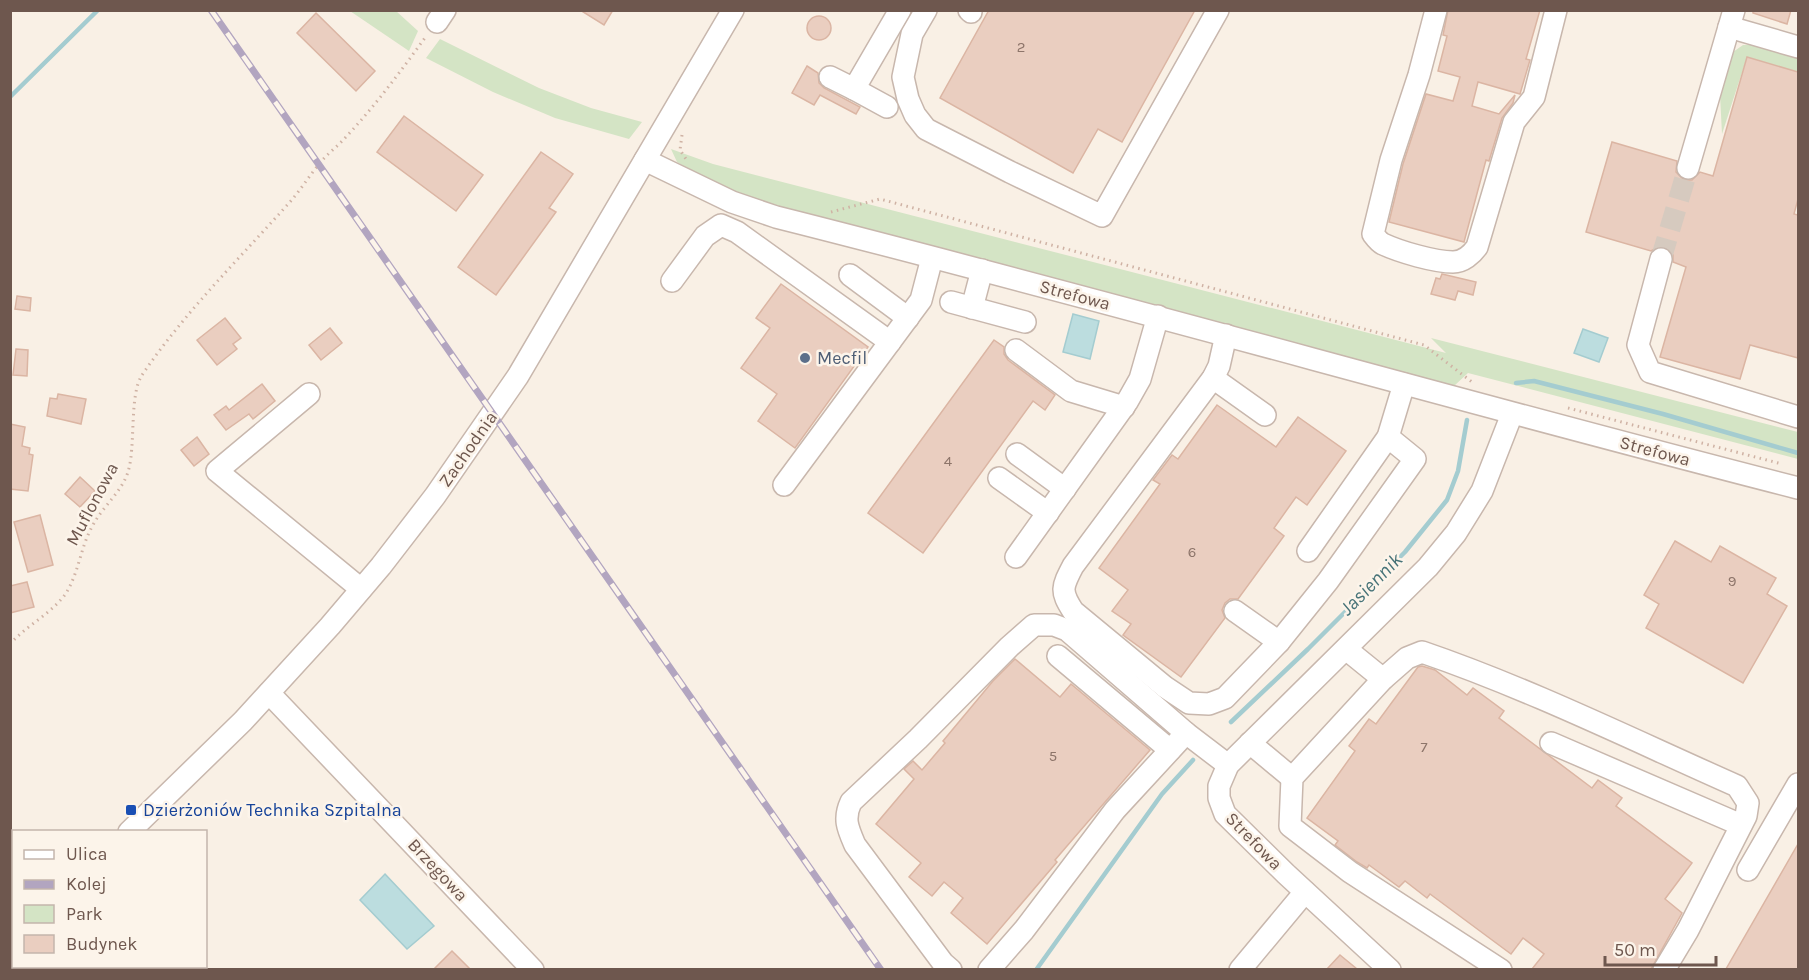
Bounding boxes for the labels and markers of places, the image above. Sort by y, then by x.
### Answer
place label: Mecfil [817,347,867,369]
marker: Mecfil [798,351,812,365]
place label: Dzierżoniów Technika Szpitalna [143,799,402,821]
marker: Dzierżoniów Technika Szpitalna [124,803,138,817]

